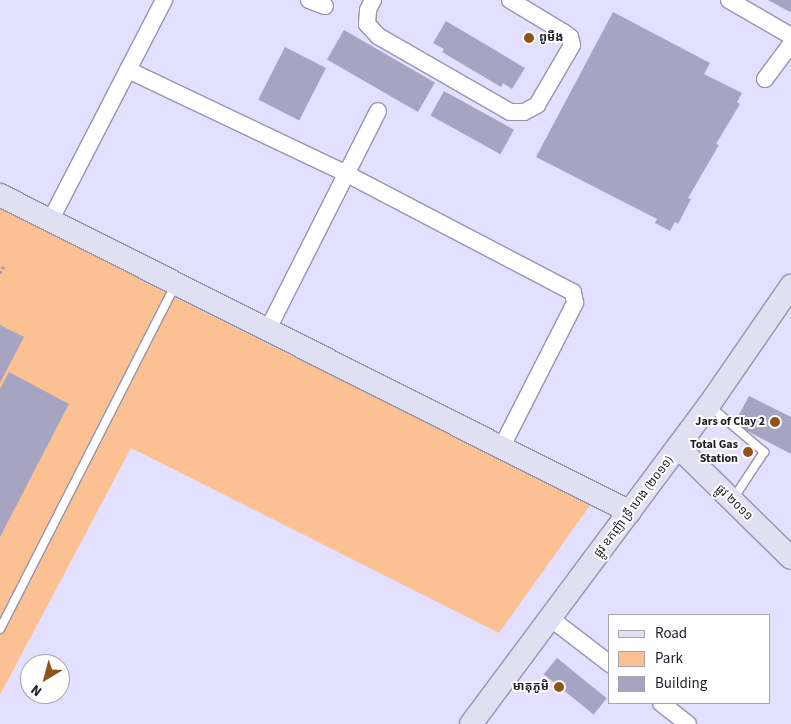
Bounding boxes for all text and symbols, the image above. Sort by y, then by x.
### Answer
place label: ពូមីង [539,31,564,45]
marker: ពូមីង [523,32,535,44]
place label: Jars of Clay 2 [695,415,765,429]
marker: Jars of Clay 2 [769,416,781,428]
place label: Total Gas Station [690,438,738,466]
marker: Total Gas Station [742,446,754,458]
street label: ផ្លូវ ឧកញ៉ា ទ្រី ហេង (២០១១) [591,453,677,561]
street label: ផ្លូវ ២០១១ [713,482,755,524]
legend [608,614,771,704]
text: Road [655,623,687,644]
text: Park [655,648,683,669]
north arrow [20,654,70,704]
text: Building [655,673,707,694]
text: N [27,679,46,701]
place label: មាតុភូមិ [513,680,549,694]
marker: មាតុភូមិ [553,681,565,693]

